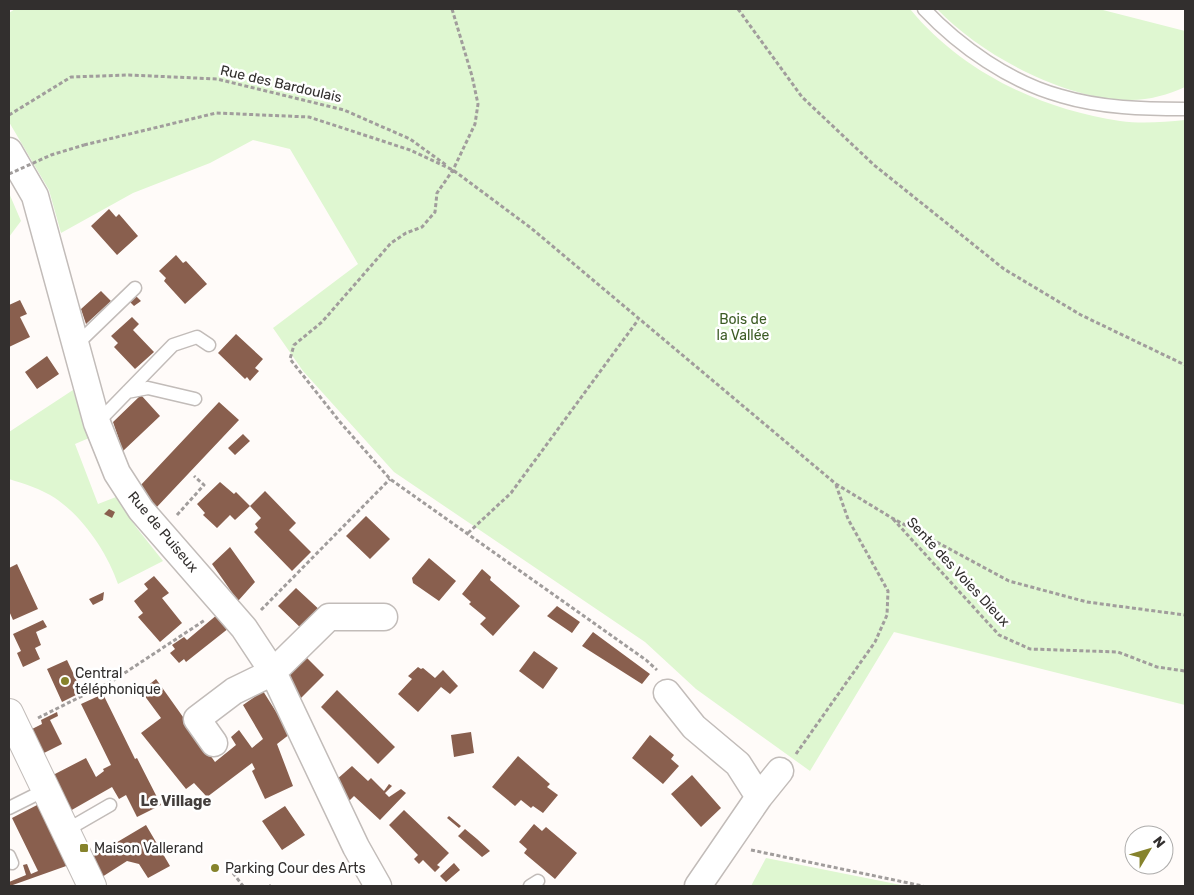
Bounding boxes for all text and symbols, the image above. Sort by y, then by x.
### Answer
street label: Rue des Bardoulais [219,62,343,106]
park label: Bois de la Vallée [717,311,770,344]
street label: Rue de Puiseux [124,488,202,576]
street label: Sente des Voies Dieux [903,514,1013,630]
place label: Central téléphonique [75,665,161,698]
marker: Central téléphonique [59,675,71,687]
district label: Le Village [141,792,212,810]
north arrow [1124,825,1174,875]
text: N [1149,833,1169,852]
place label: Maison Vallerand [94,840,203,857]
marker: Maison Vallerand [78,842,90,854]
place label: Parking Cour des Arts [225,860,366,877]
marker: Parking Cour des Arts [209,862,221,874]

